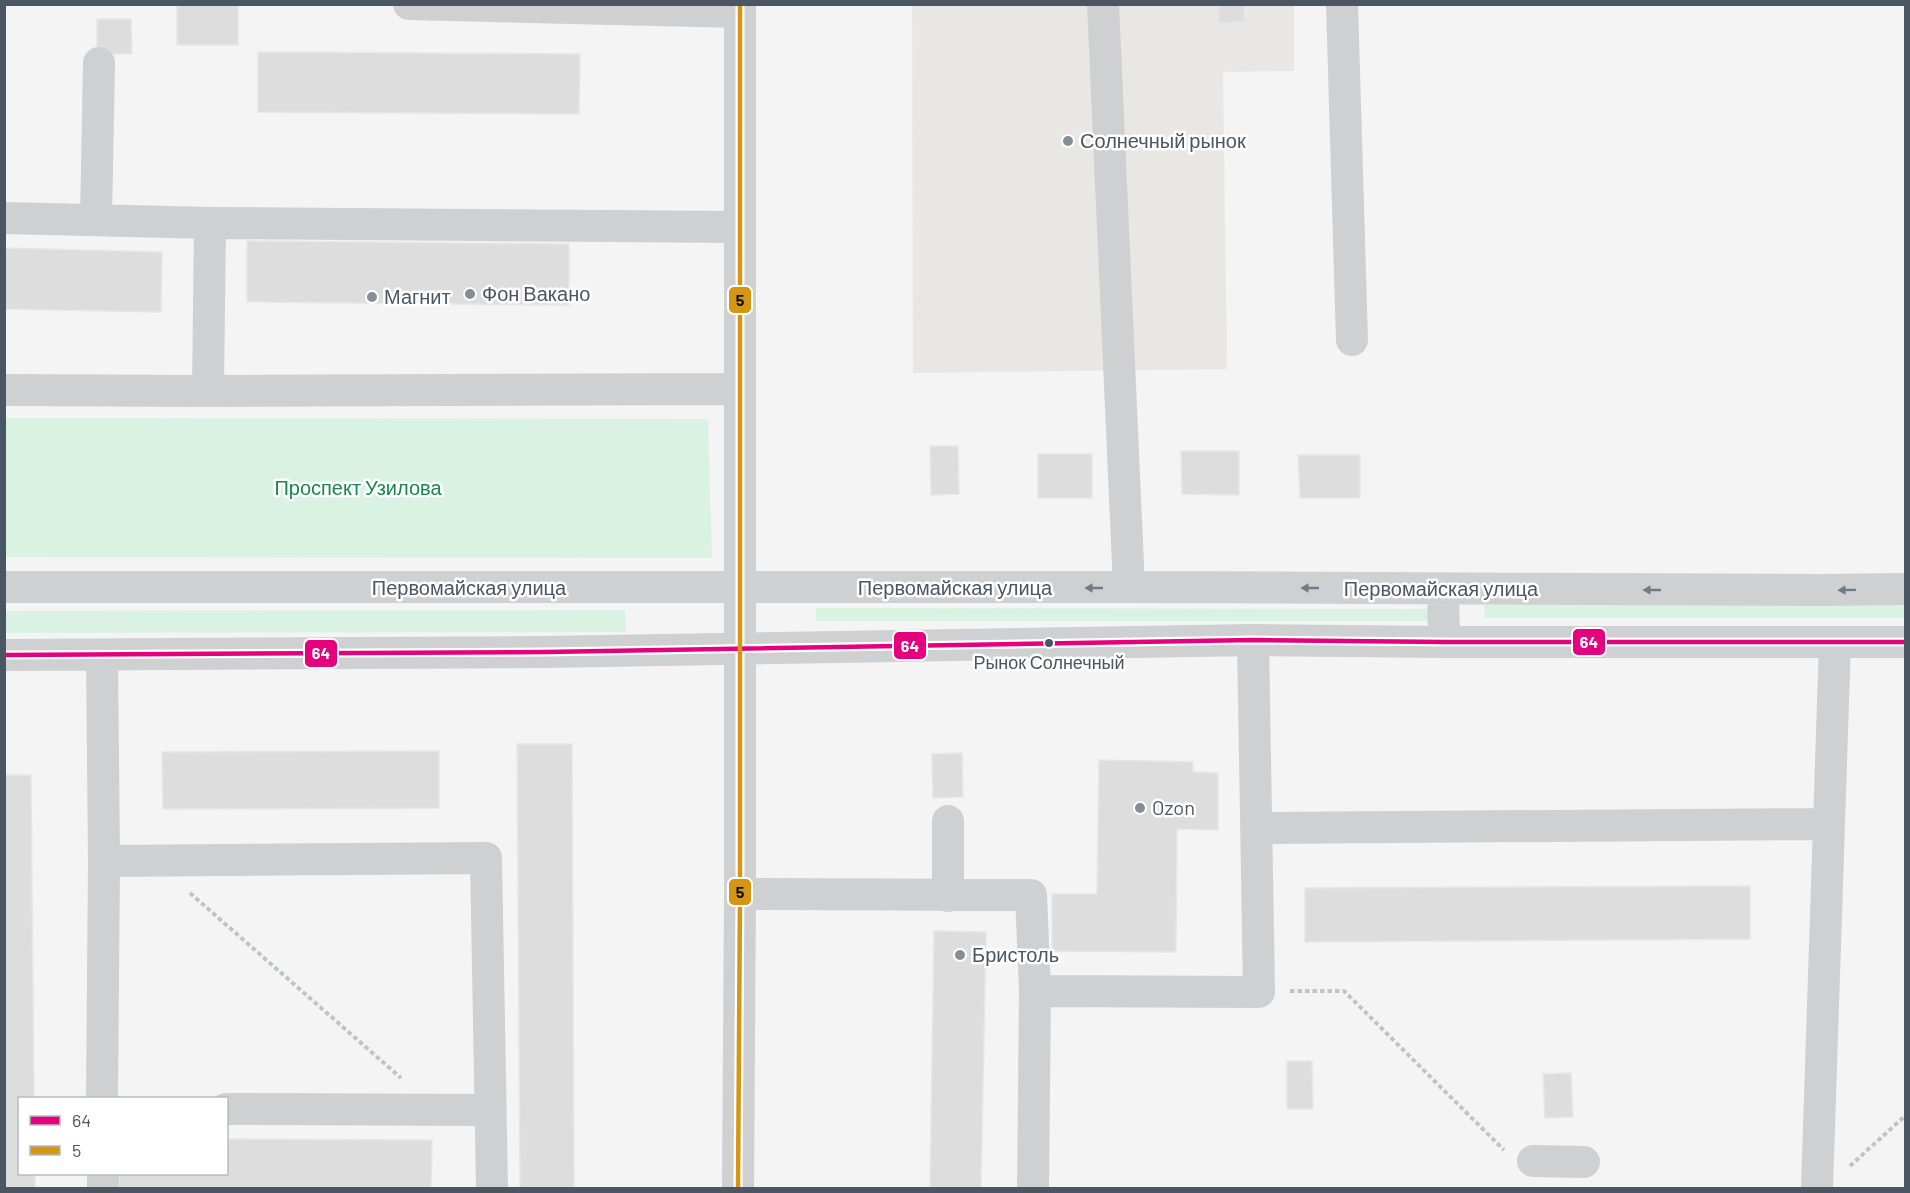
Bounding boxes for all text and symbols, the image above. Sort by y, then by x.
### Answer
place label: Солнечный рынок [1080,128,1246,152]
marker: Солнечный рынок [1061,134,1075,148]
place label: Фон Вакано [482,281,590,305]
place label: Магнит [384,284,451,308]
line badge: 5 [728,286,752,314]
marker: Фон Вакано [463,287,477,301]
marker: Магнит [365,290,379,304]
text: 5 [736,290,745,309]
park label: Проспект Узилова [274,475,442,499]
street label: Первомайская улица [372,575,567,599]
street label: Первомайская улица [858,575,1053,599]
street label: Первомайская улица [1344,576,1539,600]
one-way arrow [1085,583,1104,592]
one-way arrow [1301,584,1320,593]
one-way arrow [1643,585,1662,595]
one-way arrow [1838,585,1857,594]
line badge: 64 [1572,628,1606,656]
line badge: 64 [893,631,927,660]
text: 64 [1580,632,1598,651]
text: 64 [901,636,919,655]
marker: Рынок Солнечный [1043,637,1055,649]
line badge: 64 [304,639,338,668]
text: 64 [312,643,330,662]
place label: Рынок Солнечный [973,651,1125,673]
place label: Ozon [1152,795,1195,819]
marker: Ozon [1133,801,1147,815]
line badge: 5 [728,878,752,906]
text: 5 [736,882,745,901]
place label: Бристоль [972,942,1059,966]
marker: Бристоль [953,948,967,962]
legend [18,1097,228,1175]
text: 64 [72,1109,91,1131]
text: 5 [72,1139,81,1161]

